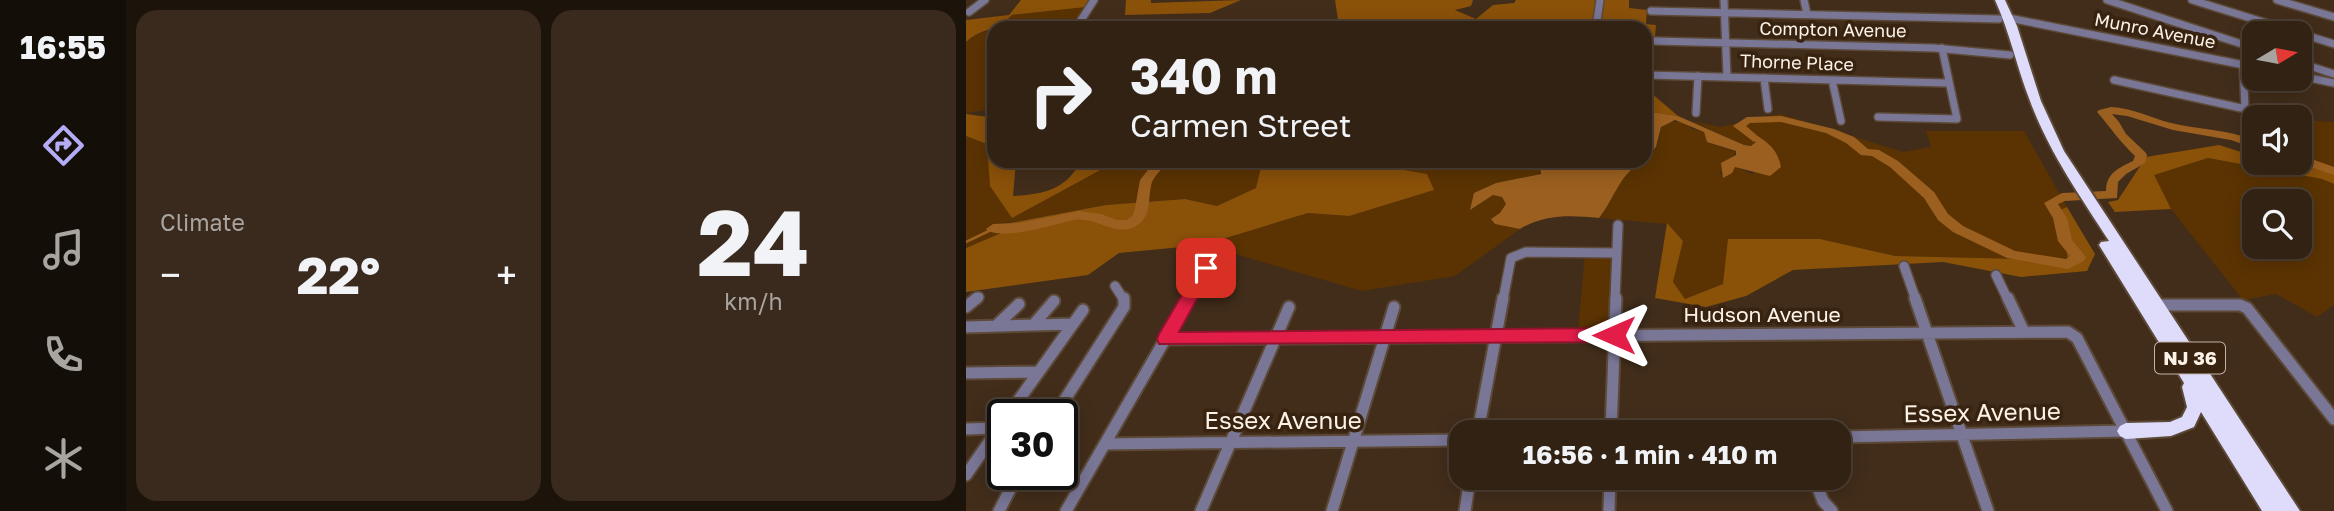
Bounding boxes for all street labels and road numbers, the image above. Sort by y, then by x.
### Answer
street label: Munro Avenue [2093,7,2218,53]
street label: Compton Avenue [1759,17,1907,41]
street label: Thorne Place [1740,49,1854,75]
street label: Hudson Avenue [1683,301,1841,327]
road number: NJ 36 [2155,342,2225,374]
street label: Essex Avenue [1903,396,2061,427]
street label: Essex Avenue [1204,405,1362,434]

